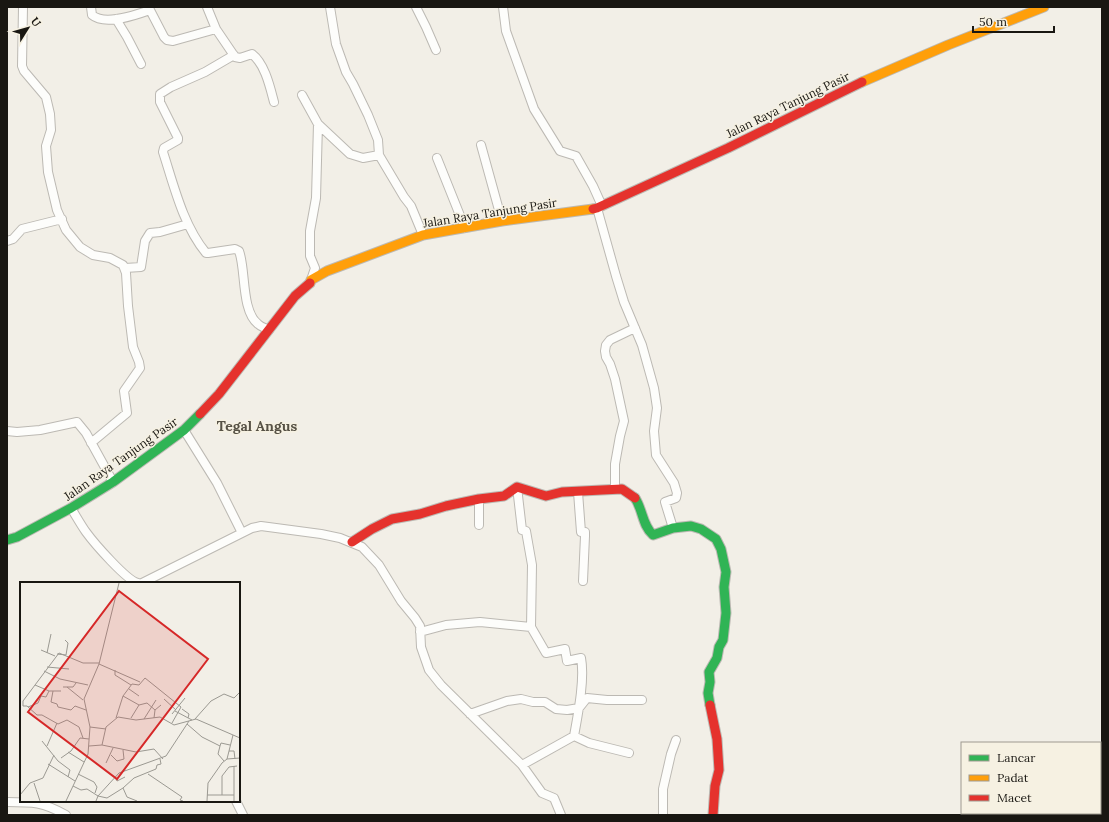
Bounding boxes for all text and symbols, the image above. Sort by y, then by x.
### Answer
north arrow [8,8,48,48]
scale bar [973,8,1054,34]
text: U [28,14,44,30]
text: 50 m [979,14,1007,29]
street label: Jalan Raya Tanjung Pasir [723,68,853,141]
street label: Jalan Raya Tanjung Pasir [421,194,559,231]
street label: Jalan Raya Tanjung Pasir [60,413,181,504]
district label: Tegal Angus [217,417,297,435]
inset map [20,582,240,802]
legend [961,742,1101,814]
text: Lancar [997,750,1036,765]
text: Padat [997,770,1029,785]
text: Macet [997,790,1032,805]

